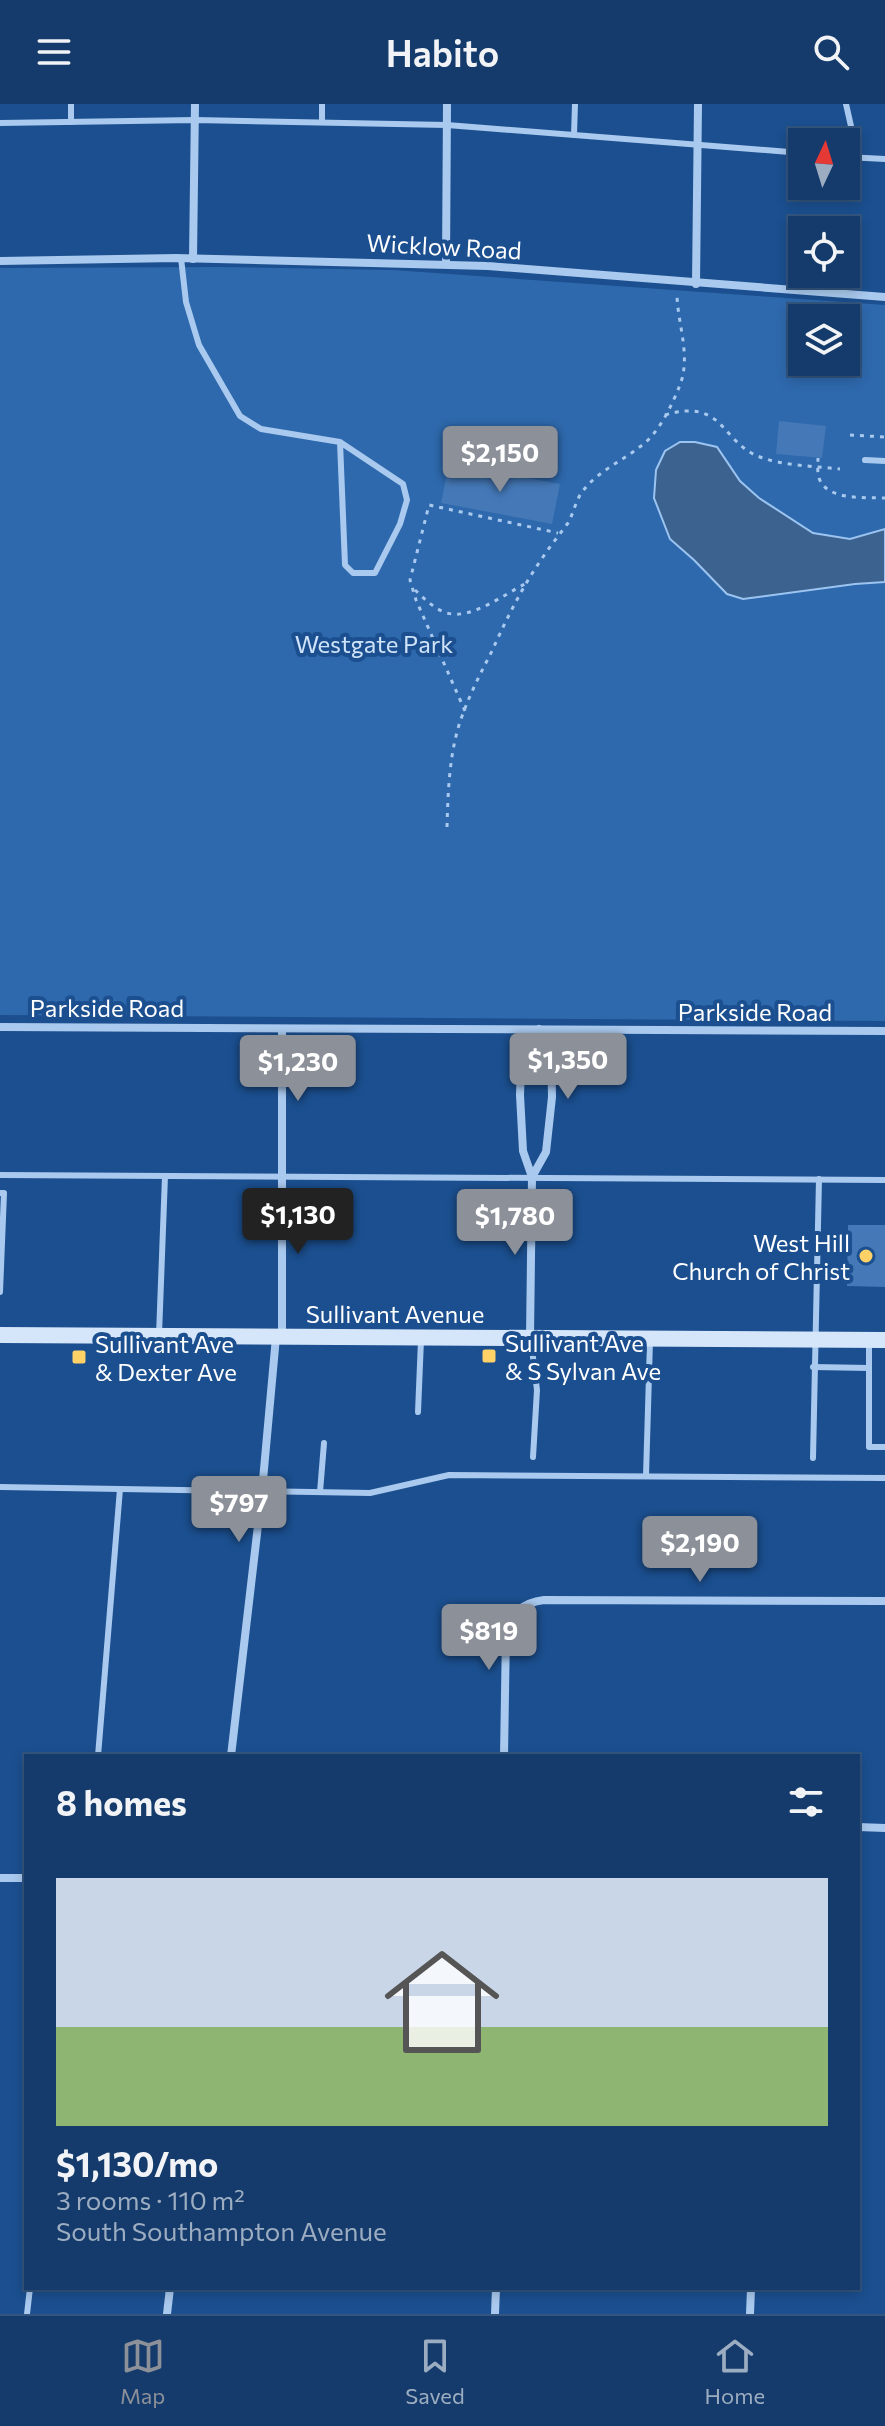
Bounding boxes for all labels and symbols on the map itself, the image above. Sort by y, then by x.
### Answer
north arrow [788,128,860,200]
street label: Wicklow Road [366,227,522,265]
pin: $2,150 [435,426,565,494]
park label: Westgate Park [295,629,453,658]
street label: Parkside Road [30,993,184,1022]
street label: Parkside Road [678,997,832,1026]
pin: $1,350 [503,1033,633,1101]
pin: $1,230 [233,1035,363,1103]
pin: $1,130 [233,1188,363,1256]
pin: $1,780 [450,1189,580,1257]
place label: West Hill Church of Christ [672,1228,850,1285]
marker: West Hill Church of Christ [857,1247,875,1265]
street label: Sullivant Avenue [306,1299,484,1328]
place label: Sullivant Ave & S Sylvan Ave [505,1328,661,1385]
place label: Sullivant Ave & Dexter Ave [95,1329,237,1386]
marker: Sullivant Ave & S Sylvan Ave [480,1347,498,1365]
marker: Sullivant Ave & Dexter Ave [70,1348,88,1366]
pin: $797 [192,1476,286,1544]
pin: $2,190 [635,1516,765,1584]
pin: $819 [442,1604,536,1672]

